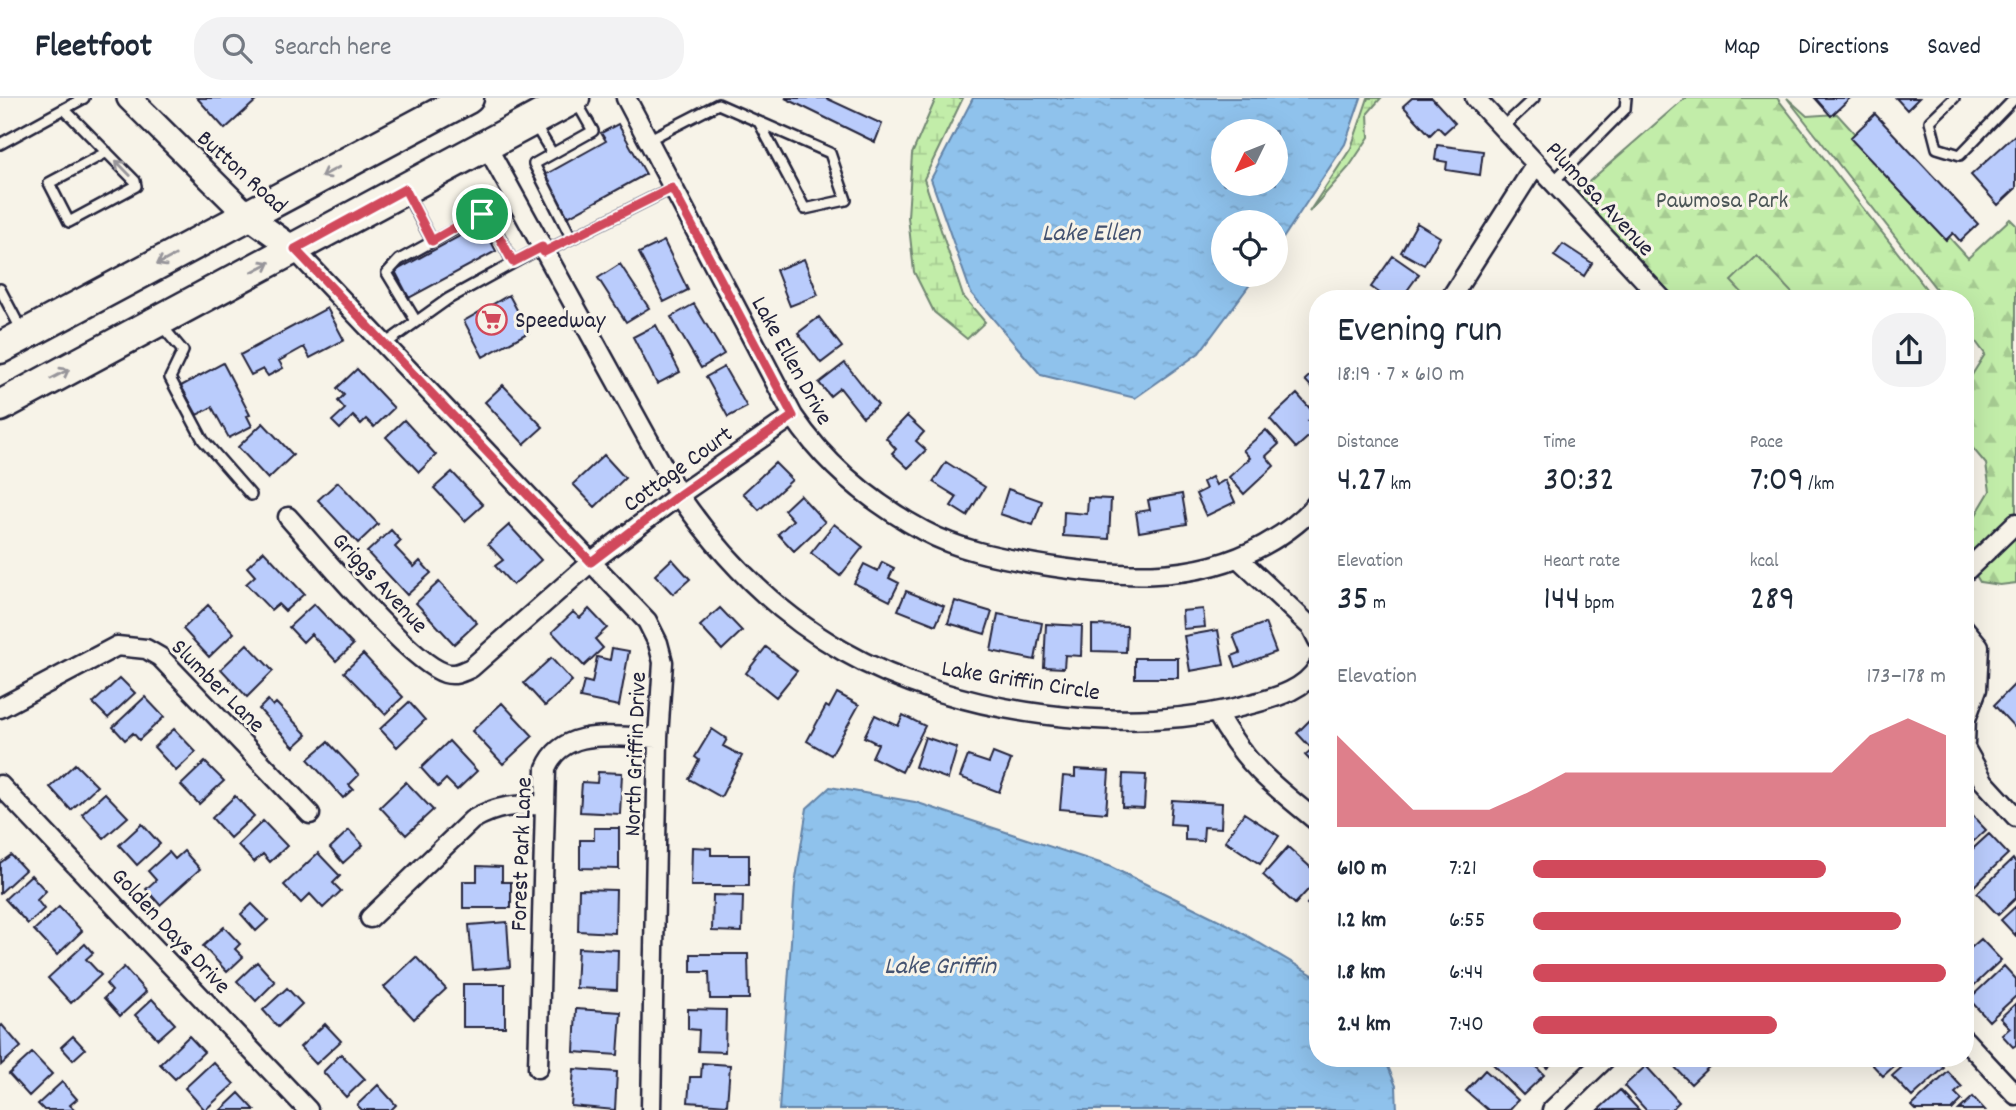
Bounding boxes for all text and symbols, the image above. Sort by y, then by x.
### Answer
search box [194,17,684,80]
text: Fleetfoot [35,25,152,72]
icon: search [218,29,256,67]
text: Search here [274,30,391,67]
text: Map [1724,31,1760,65]
text: Directions [1798,31,1889,65]
text: Saved [1927,31,1981,65]
north arrow [1211,119,1288,196]
map controls [1211,119,1288,287]
street label: Button Road [188,123,294,223]
street label: Plumosa Avenue [1536,135,1661,265]
one-way arrow [114,160,131,177]
one-way arrow [320,166,341,179]
pin [452,184,512,244]
park label: Pawmosa Park [1656,185,1788,219]
icon: arrive [463,195,501,233]
button: locate [1211,210,1288,287]
water label: Lake Ellen [1042,216,1141,253]
one-way arrow [156,254,177,267]
one-way arrow [250,260,271,273]
street label: Lake Ellen Drive [741,291,840,432]
supermarket icon: Speedway [475,302,509,336]
place label: Speedway [515,305,607,339]
text: Evening run [1337,305,1502,360]
button: share [1872,313,1946,387]
text: 18:19 · 7 × 610 m [1337,359,1465,392]
one-way arrow [49,367,70,380]
street label: Cottage Court [617,419,741,522]
text: Distance [1337,430,1399,457]
text: Time [1543,430,1576,457]
text: Pace [1750,430,1783,457]
text: 4.27 [1337,457,1386,507]
text: 30:32 [1543,457,1615,507]
text: 7:09 [1750,457,1804,507]
text: km [1386,472,1411,499]
text: /km [1804,472,1835,499]
street label: Griggs Avenue [323,526,435,642]
text: Elevation [1337,549,1403,576]
text: Heart rate [1543,549,1620,576]
text: kcal [1750,549,1779,576]
text: 35 [1337,576,1369,626]
text: 144 [1543,576,1580,626]
text: 289 [1750,576,1795,626]
text: m [1369,591,1386,618]
text: bpm [1580,591,1614,618]
street label: Slumber Lane [162,632,272,742]
street label: Lake Griffin Circle [939,653,1102,711]
text: Elevation [1337,661,1417,694]
text: 173–178 m [1866,661,1946,694]
street label: North Griffin Drive [617,671,657,837]
street label: Forest Park Lane [503,776,543,932]
text: 610 m [1337,853,1387,886]
text: 7:21 [1449,853,1477,886]
street label: Golden Days Drive [102,861,238,1003]
text: 1.2 km [1337,905,1386,938]
text: 6:55 [1449,905,1485,938]
water label: Lake Griffin [884,949,997,986]
text: 1.8 km [1337,957,1386,990]
text: 6:44 [1449,957,1483,990]
text: 2.4 km [1337,1009,1391,1042]
text: 7:40 [1449,1009,1484,1042]

